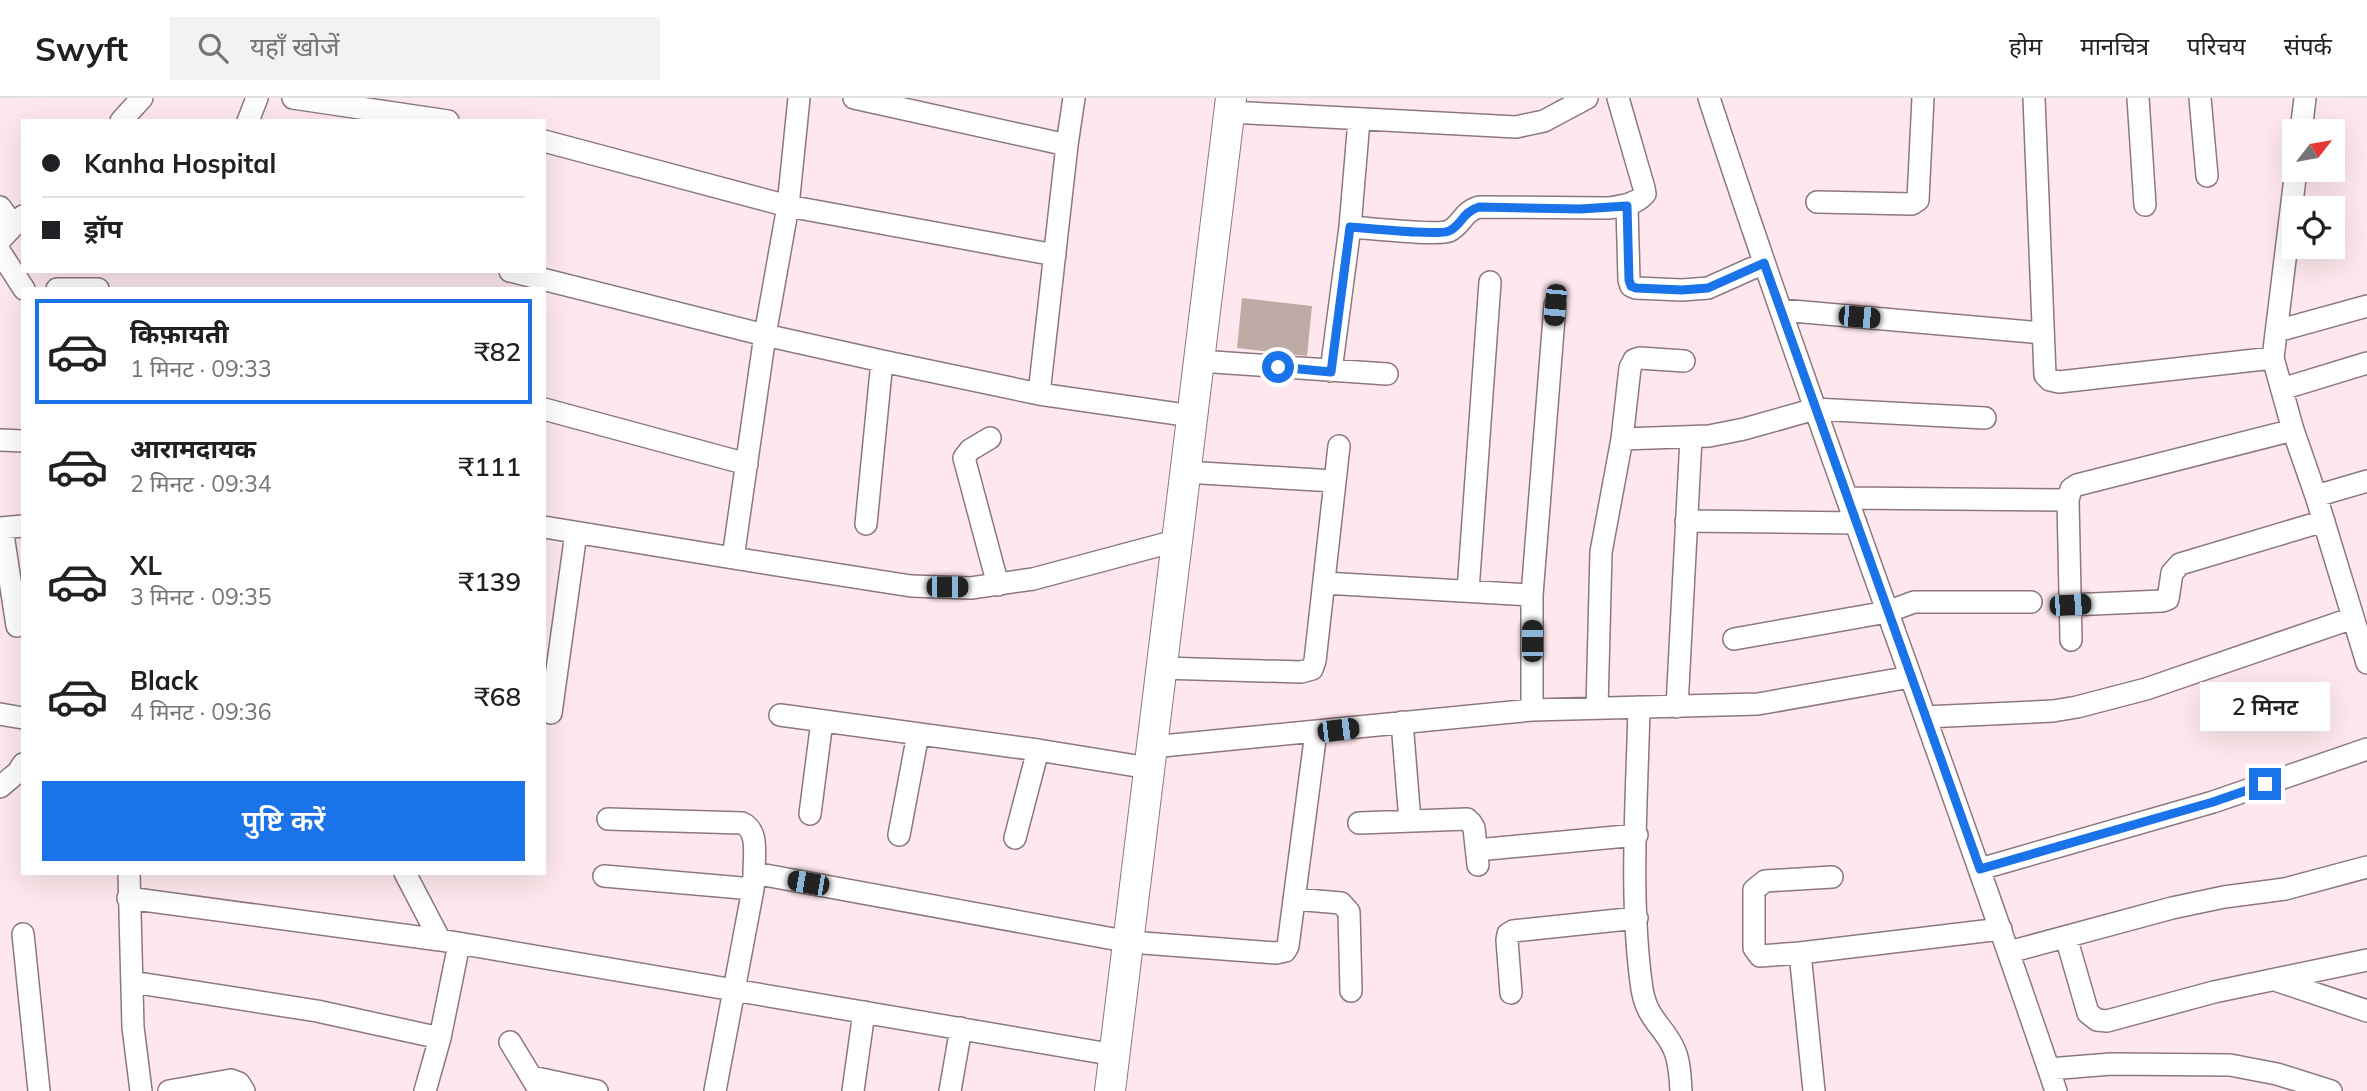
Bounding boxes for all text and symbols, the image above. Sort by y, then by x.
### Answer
search box [170,17,660,80]
text: Swyft [35,28,128,69]
icon: search [194,29,232,67]
text: यहाँ खोजें [250,30,340,63]
text: होम [2009,31,2042,61]
text: मानचित्र [2080,31,2149,61]
text: परिचय [2187,31,2246,61]
text: संपर्क [2284,31,2332,61]
north arrow [2282,119,2345,182]
map controls [2282,119,2345,259]
text: Kanha Hospital [84,147,276,180]
button: locate [2282,196,2345,259]
text: ड्रॉप [84,212,122,245]
car [1543,283,1568,327]
car [1838,305,1881,329]
text: किफ़ायती [130,317,229,350]
icon: car [46,320,109,383]
text: ₹82 [474,335,521,368]
route start [1262,351,1294,383]
text: 1 मिनट · 09:33 [130,354,272,383]
text: आरामदायक [130,432,256,465]
icon: car [46,435,109,498]
text: ₹111 [459,450,521,483]
text: 2 मिनट · 09:34 [130,469,272,498]
text: XL [130,549,162,582]
icon: car [46,550,109,613]
text: ₹139 [459,565,521,598]
car [927,577,969,598]
text: 3 मिनट · 09:35 [130,582,272,611]
car [2049,593,2092,617]
car [1522,620,1543,662]
text: Black [130,664,198,697]
icon: car [46,665,109,728]
text: ₹68 [474,680,521,713]
callout: 2 मिनट [2200,682,2330,732]
text: 2 मिनट [2232,692,2298,721]
text: 4 मिनट · 09:36 [130,697,272,726]
car [1316,717,1361,743]
route end [2249,768,2281,800]
button: पुष्टि करें [42,781,525,861]
car [786,869,831,897]

